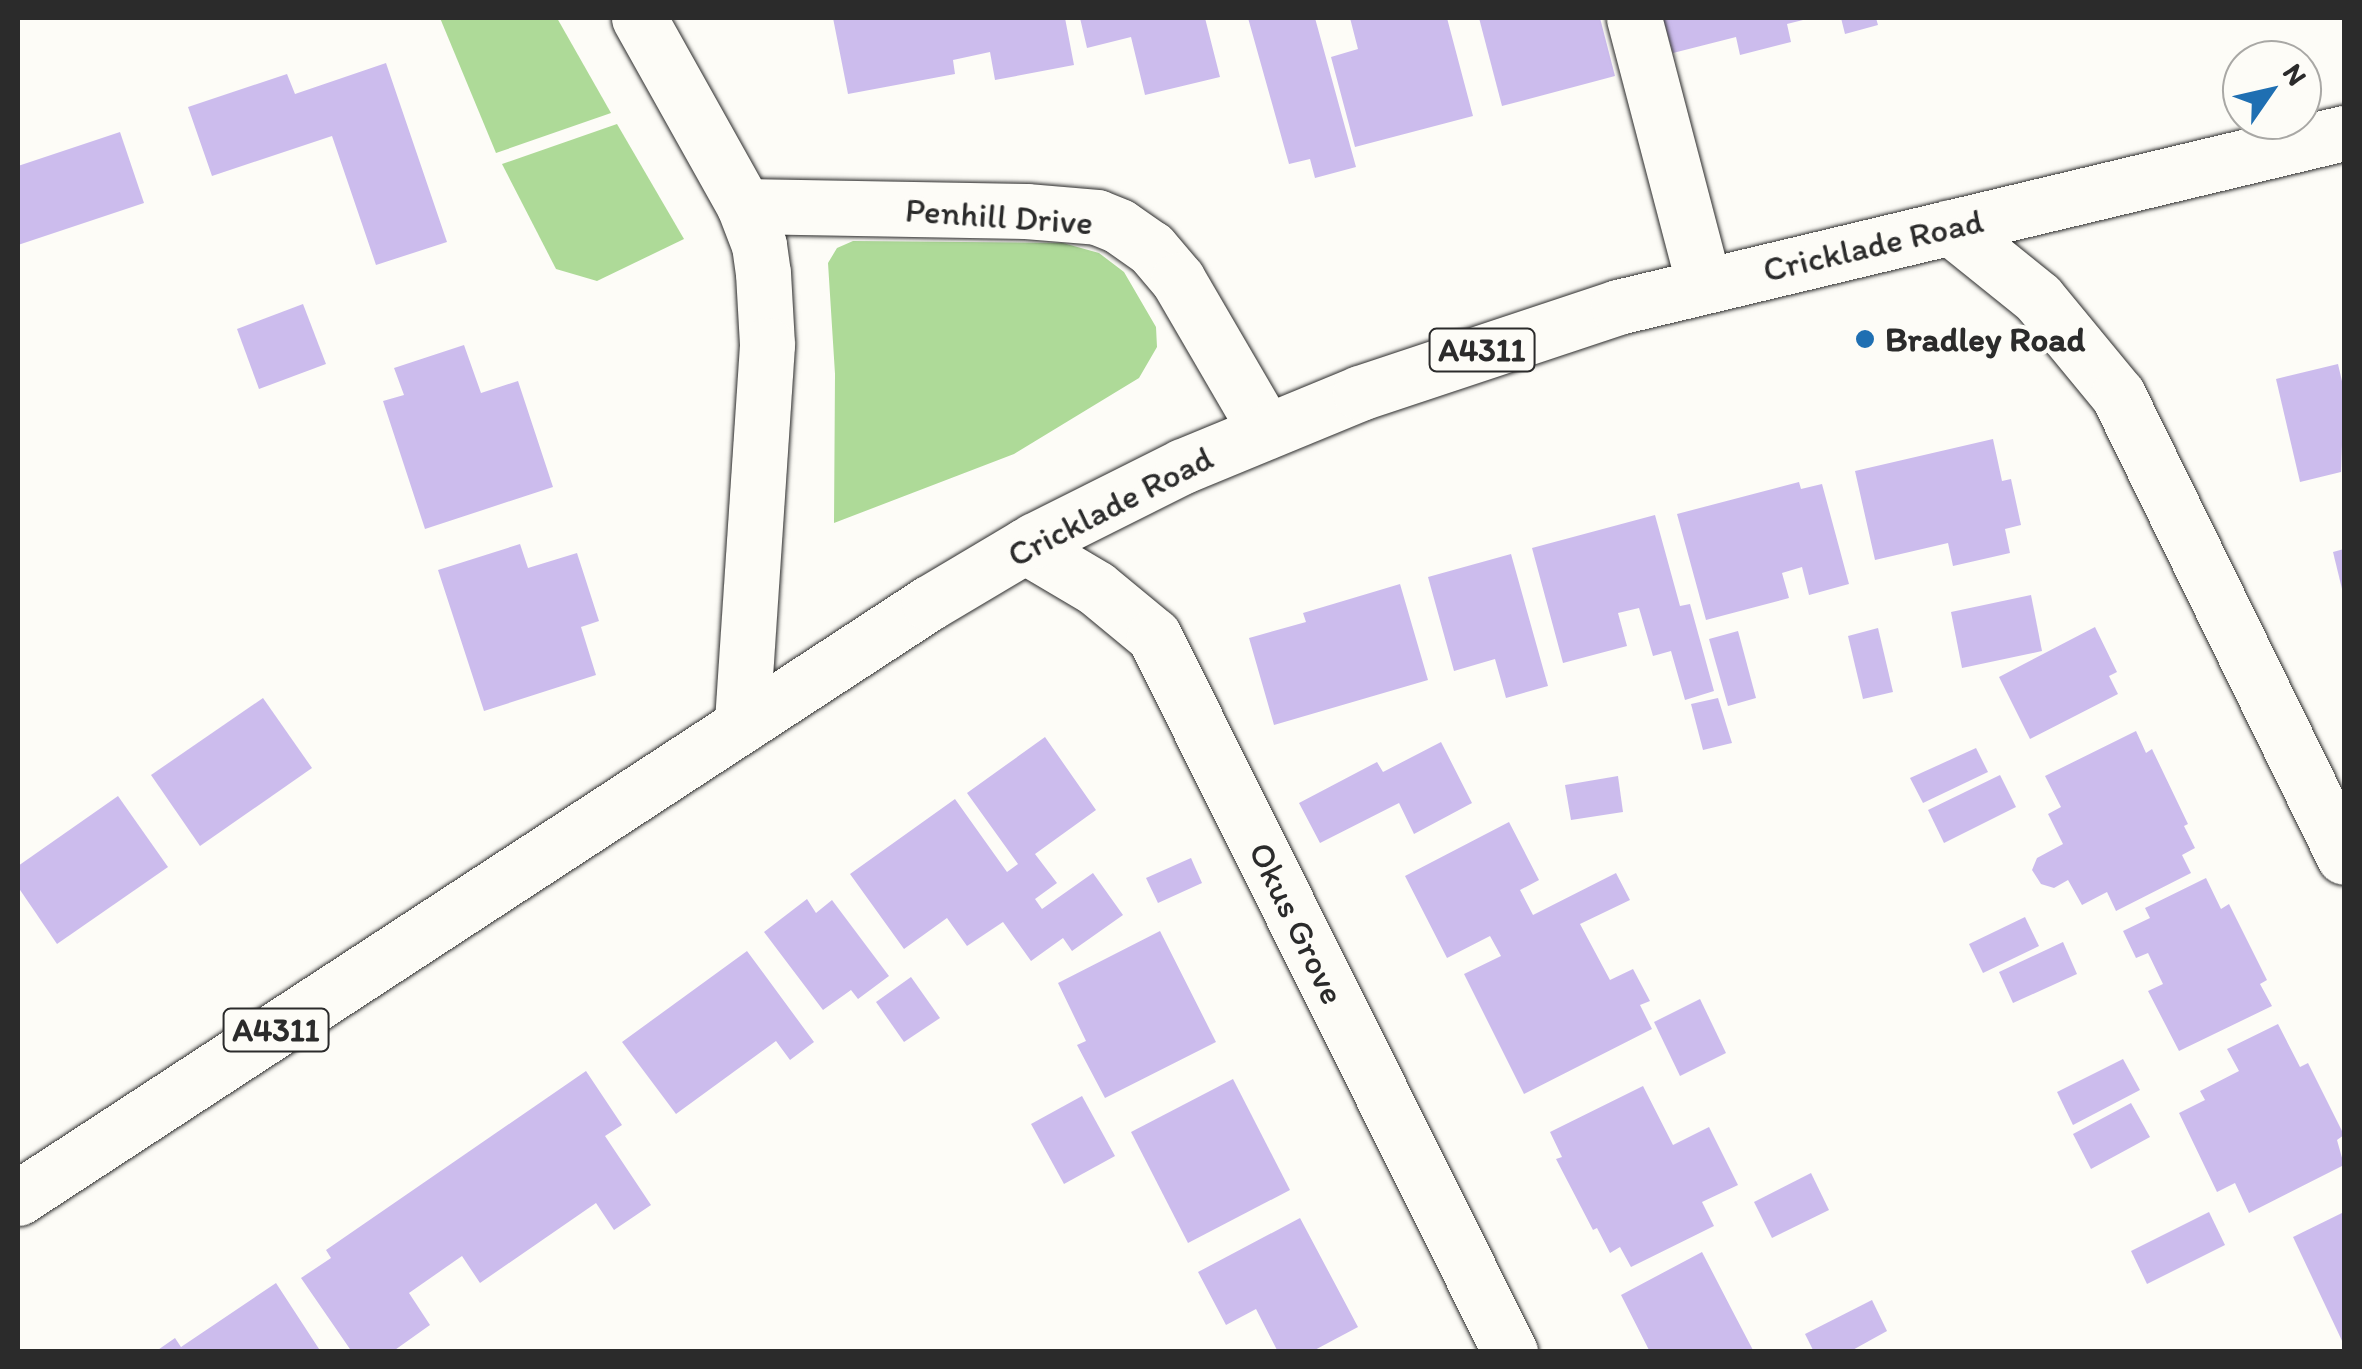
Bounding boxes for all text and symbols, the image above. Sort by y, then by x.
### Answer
north arrow [2222,40,2322,140]
text: N [2276,57,2315,92]
street label: Penhill Drive [903,188,1095,244]
street label: Cricklade Road [1759,199,1987,291]
place label: Bradley Road [1885,318,2085,360]
road number: A4311 [1427,323,1537,377]
marker: Bradley Road [1854,328,1876,350]
street label: Cricklade Road [1000,436,1220,576]
street label: Okus Grove [1240,835,1354,1011]
road number: A4311 [221,1003,331,1057]

